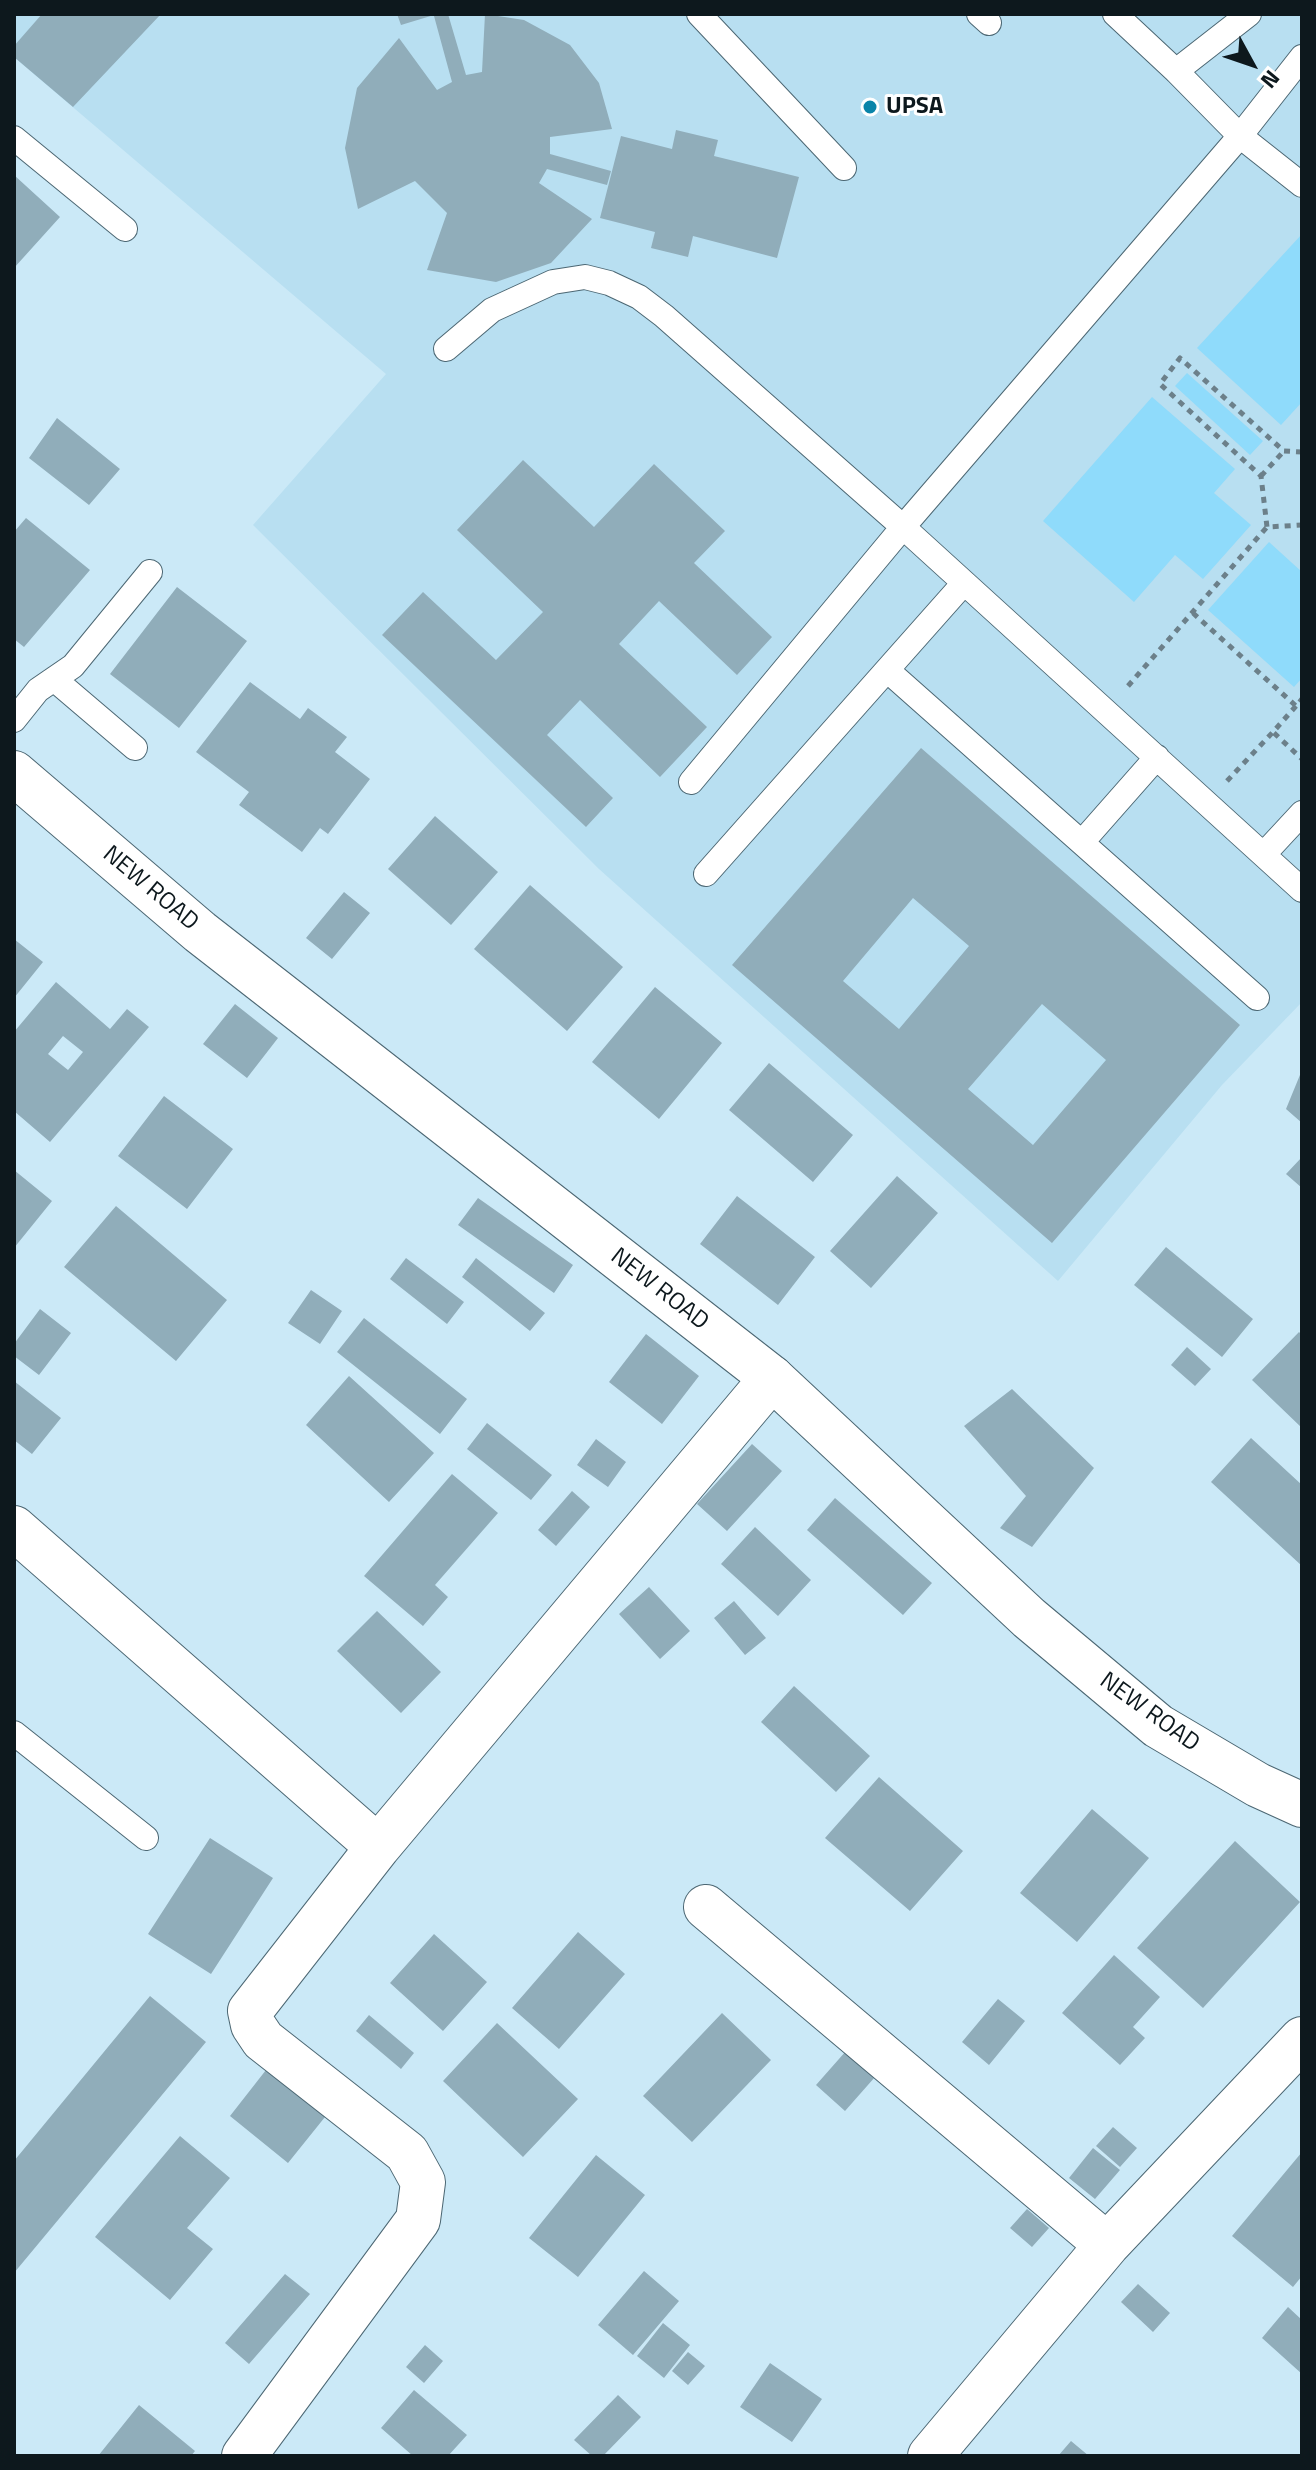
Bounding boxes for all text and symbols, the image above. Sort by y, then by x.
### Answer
north arrow [1212,24,1292,104]
text: N [1252,63,1288,96]
place label: UPSA [886,93,943,121]
marker: UPSA [861,98,879,116]
street label: NEW ROAD [96,841,204,937]
street label: NEW ROAD [604,1243,714,1337]
street label: NEW ROAD [1094,1667,1204,1759]

